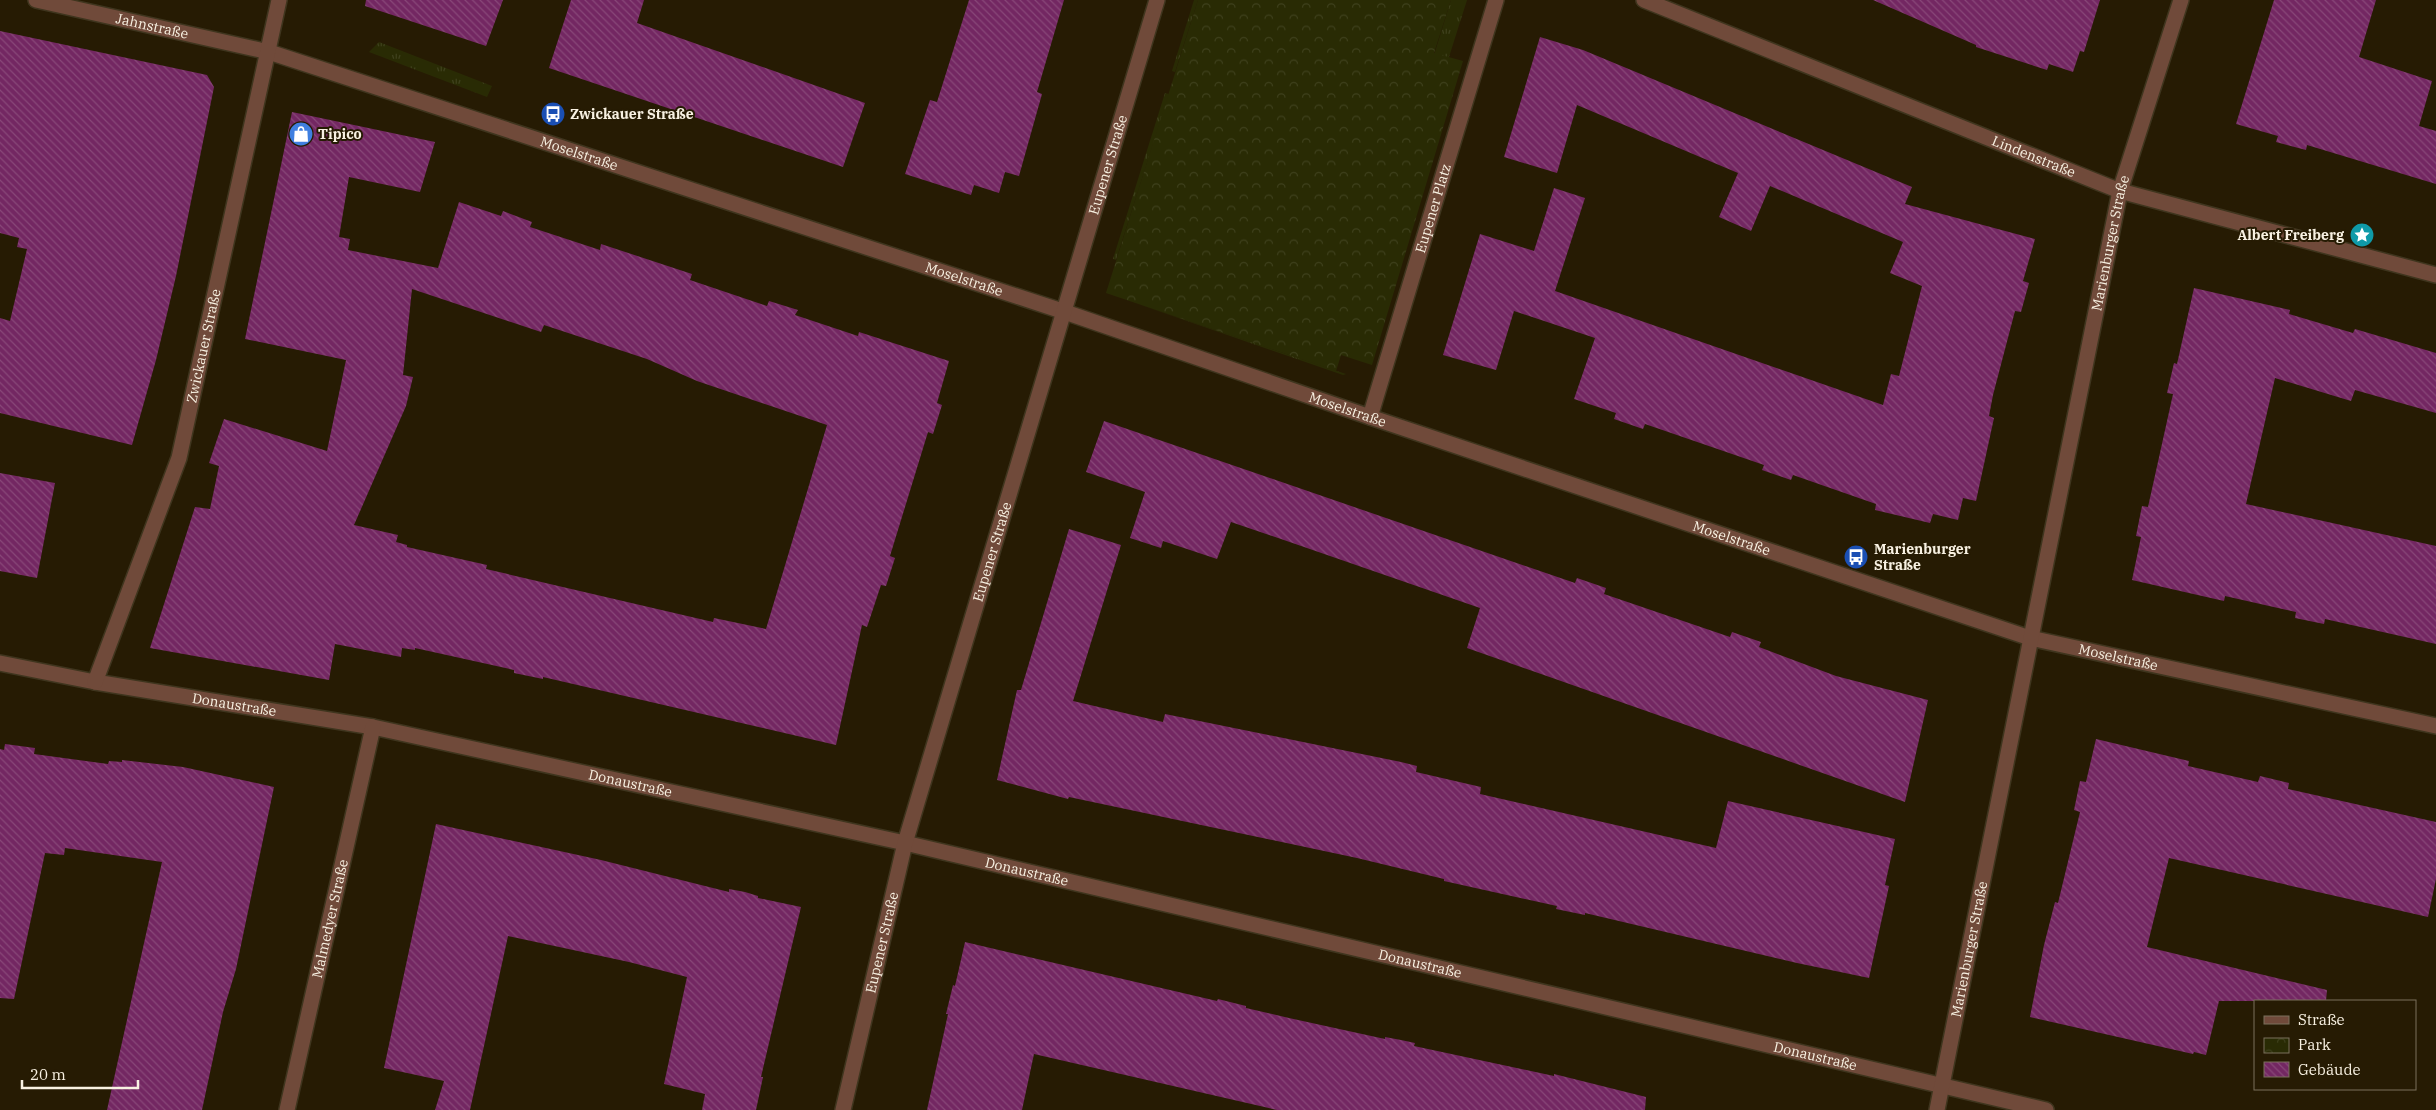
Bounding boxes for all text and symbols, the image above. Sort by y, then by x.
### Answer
street label: Jahnstraße [114,9,190,43]
bus stop icon: Zwickauer Straße [540,101,566,127]
place label: Zwickauer Straße [570,105,694,123]
street label: Eupener Straße [1084,113,1131,217]
shop icon: Tipico [288,121,314,147]
place label: Tipico [318,125,362,143]
street label: Moselstraße [538,132,620,174]
street label: Lindenstraße [1989,132,2078,181]
street label: Eupener Platz [1411,162,1455,255]
street label: Marienburger Straße [2087,173,2133,313]
place icon: Albert Freiberg [2349,222,2375,248]
place label: Albert Freiberg [2237,226,2345,244]
street label: Moselstraße [923,258,1005,300]
street label: Zwickauer Straße [182,287,225,405]
street label: Moselstraße [1307,388,1389,431]
street label: Eupener Straße [969,500,1015,604]
street label: Moselstraße [1690,517,1773,559]
place label: Marienburger Straße [1874,540,1971,574]
bus stop icon: Marienburger Straße [1843,544,1869,570]
street label: Moselstraße [2077,640,2160,674]
street label: Donaustraße [191,689,278,720]
street label: Donaustraße [587,765,674,801]
street label: Donaustraße [983,853,1070,890]
street label: Malmedyer Straße [308,858,352,980]
street label: Marienburger Straße [1947,880,1991,1019]
street label: Eupener Straße [861,890,902,995]
street label: Donaustraße [1377,945,1464,982]
legend [2254,1000,2416,1090]
text: Straße [2298,1010,2345,1029]
text: Park [2298,1035,2331,1054]
street label: Donaustraße [1772,1038,1859,1074]
scale bar [22,1058,139,1090]
text: Gebäude [2298,1060,2361,1079]
text: 20 m [30,1065,66,1084]

